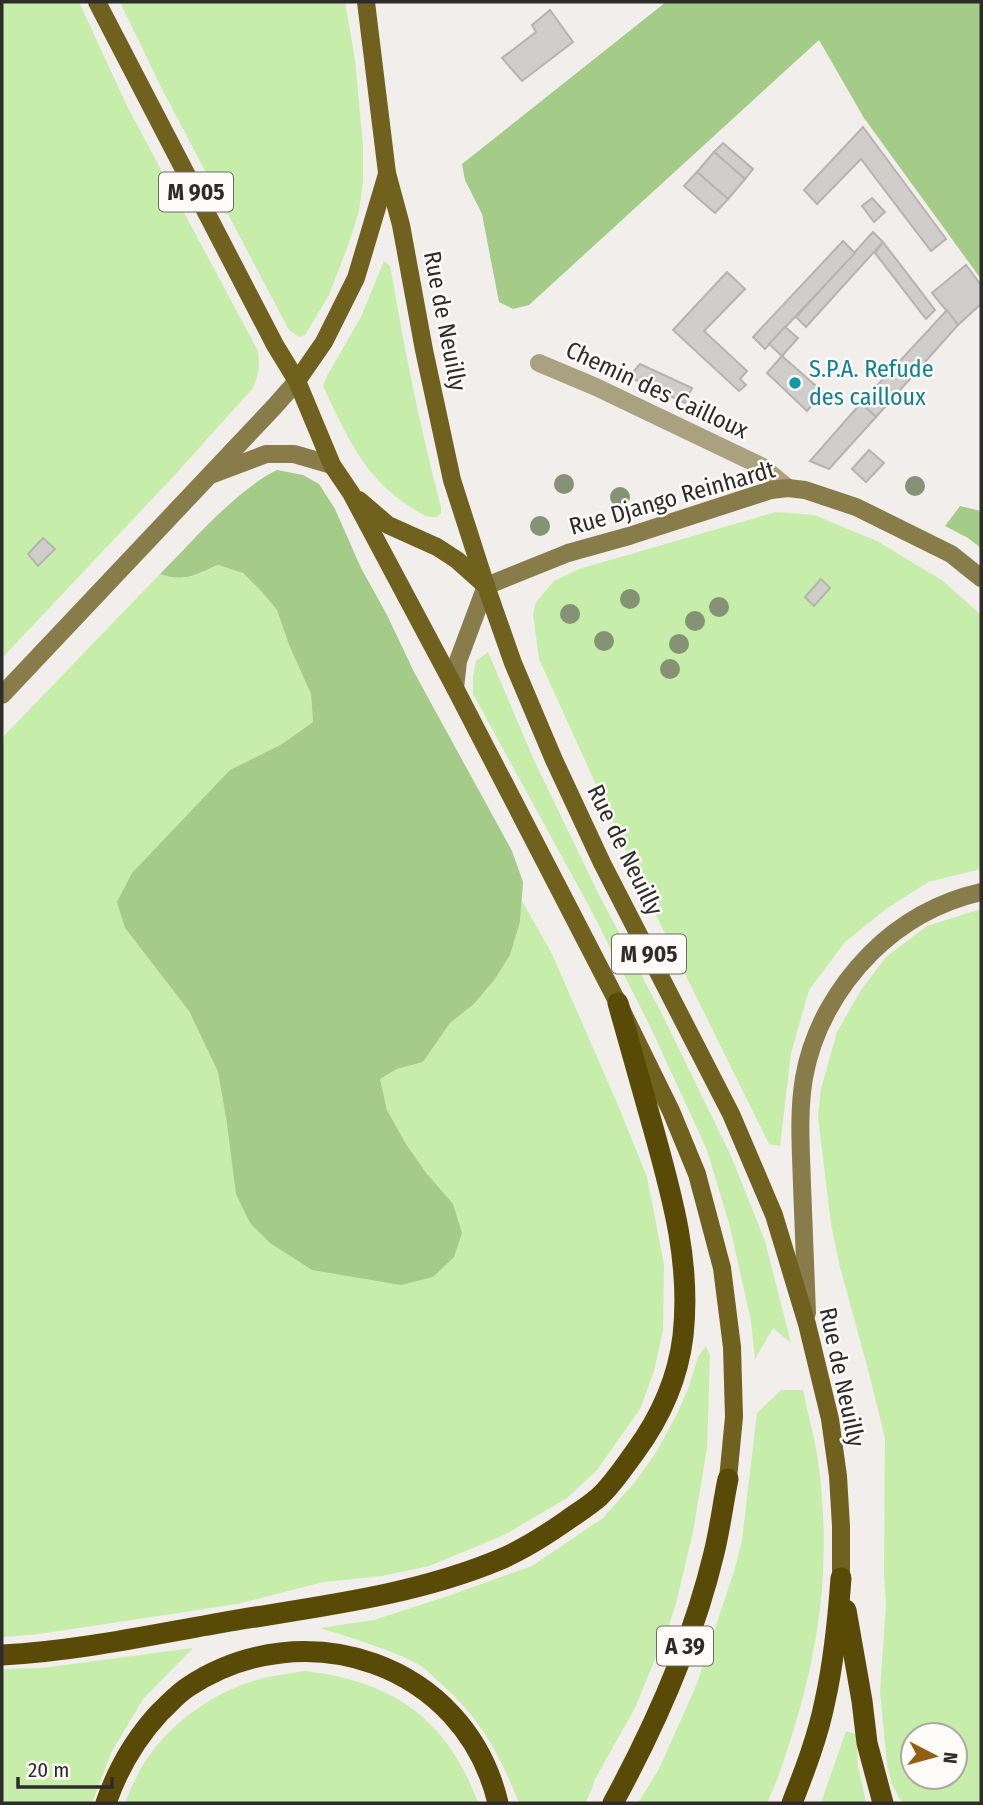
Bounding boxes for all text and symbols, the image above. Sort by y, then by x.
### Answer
road number: M 905 [159,172,233,211]
street label: Rue de Neuilly [418,249,472,393]
street label: Chemin des Cailloux [561,336,753,445]
place label: S.P.A. Refude des cailloux [809,355,934,411]
marker: S.P.A. Refude des cailloux [787,375,803,391]
street label: Rue Django Reinhardt [566,455,778,541]
street label: Rue de Neuilly [581,780,669,920]
road number: M 905 [612,934,686,973]
street label: Rue de Neuilly [814,1305,870,1449]
road number: A 39 [657,1626,713,1666]
north arrow [899,1721,969,1791]
scale bar [18,1745,112,1789]
text: N [938,1751,962,1765]
text: 20 m [28,1757,69,1783]

